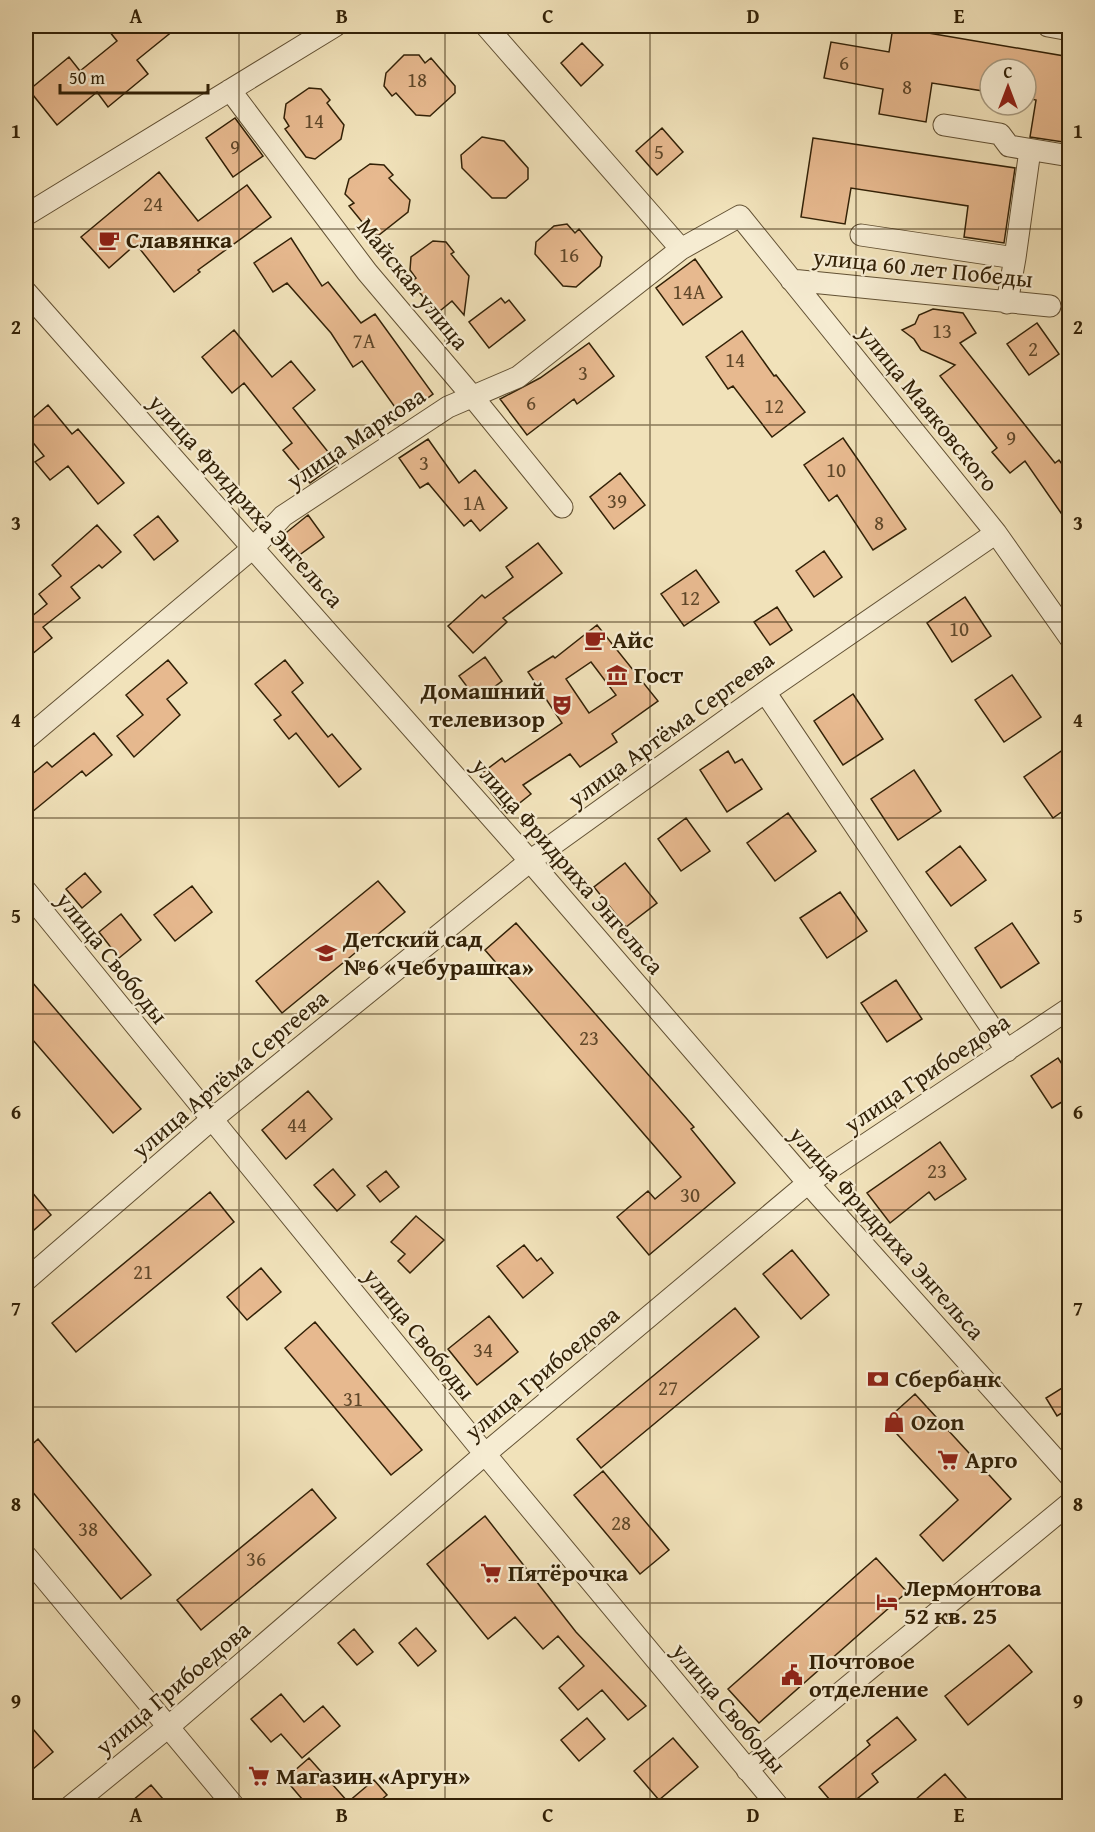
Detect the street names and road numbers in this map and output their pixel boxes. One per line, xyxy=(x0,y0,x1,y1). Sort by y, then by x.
street label: Майская улица xyxy=(349,210,478,358)
street label: улица 60 лет Победы xyxy=(810,238,1035,296)
street label: улица Маяковского xyxy=(849,316,1007,499)
street label: улица Маркова xyxy=(278,378,433,498)
street label: улица Фридриха Энгельса xyxy=(140,385,353,616)
street label: улица Артёма Сергеева xyxy=(560,641,782,816)
street label: улица Фридриха Энгельса xyxy=(463,749,673,982)
street label: улица Свободы xyxy=(47,883,177,1032)
street label: улица Артёма Сергеева xyxy=(123,980,336,1167)
street label: улица Грибоедова xyxy=(836,1004,1017,1142)
street label: улица Фридриха Энгельса xyxy=(781,1117,994,1348)
street label: улица Свободы xyxy=(354,1259,484,1408)
street label: улица Грибоедова xyxy=(456,1297,627,1449)
street label: улица Грибоедова xyxy=(87,1612,258,1764)
street label: улица Свободы xyxy=(663,1634,795,1781)

